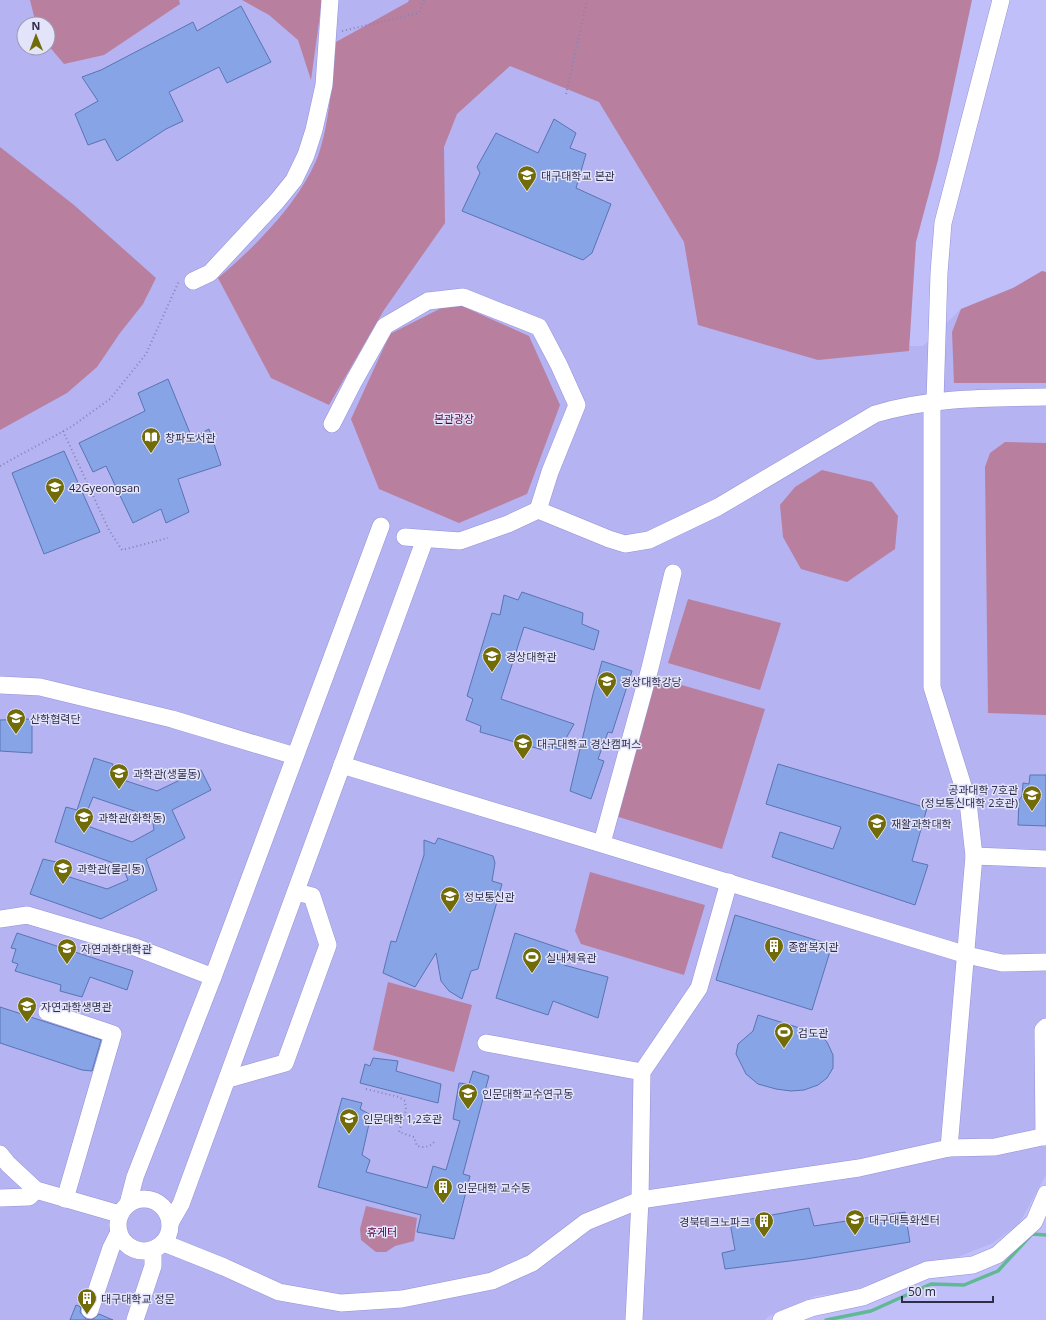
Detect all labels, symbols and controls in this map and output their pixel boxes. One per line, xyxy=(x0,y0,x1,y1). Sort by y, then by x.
north arrow xyxy=(16,16,56,56)
text: N xyxy=(31,18,40,33)
school or university icon: 대구대학교 본관 xyxy=(516,164,538,192)
place label: 대구대학교 본관 xyxy=(541,168,615,183)
park label: 본관광장 xyxy=(434,411,474,426)
library icon: 창파도서관 xyxy=(140,426,162,454)
place label: 창파도서관 xyxy=(165,430,216,445)
school or university icon: 42Gyeongsan xyxy=(44,476,66,504)
place label: 42Gyeongsan xyxy=(69,480,140,495)
school or university icon: 경상대학관 xyxy=(481,645,503,673)
place label: 경상대학관 xyxy=(506,649,557,664)
school or university icon: 경상대학강당 xyxy=(596,670,618,698)
place label: 경상대학강당 xyxy=(621,674,682,689)
school or university icon: 산학협력단 xyxy=(5,707,27,735)
place label: 산학협력단 xyxy=(30,711,81,726)
school or university icon: 대구대학교 경산캠퍼스 xyxy=(512,732,534,760)
place label: 대구대학교 경산캠퍼스 xyxy=(537,736,641,751)
school or university icon: 과학관(생물동) xyxy=(108,762,130,790)
place label: 과학관(생물동) xyxy=(133,766,200,781)
place label: 공과대학 7호관 (정보통신대학 2호관) xyxy=(921,782,1018,810)
school or university icon: 공과대학 7호관 (정보통신대학 2호관) xyxy=(1021,784,1043,812)
school or university icon: 과학관(화학동) xyxy=(73,806,95,834)
place label: 과학관(화학동) xyxy=(98,810,165,825)
school or university icon: 재활과학대학 xyxy=(866,812,888,840)
place label: 재활과학대학 xyxy=(891,816,952,831)
school or university icon: 과학관(물리동) xyxy=(52,857,74,885)
place label: 과학관(물리동) xyxy=(77,861,144,876)
school or university icon: 정보통신관 xyxy=(439,885,461,913)
place label: 정보통신관 xyxy=(464,889,515,904)
building icon: 종합복지관 xyxy=(763,935,785,963)
school or university icon: 자연과학대학관 xyxy=(56,937,78,965)
place label: 종합복지관 xyxy=(788,939,839,954)
place label: 자연과학대학관 xyxy=(81,941,152,956)
sports icon: 실내체육관 xyxy=(521,946,543,974)
place label: 실내체육관 xyxy=(546,950,597,965)
school or university icon: 자연과학생명관 xyxy=(16,995,38,1023)
place label: 자연과학생명관 xyxy=(41,999,112,1014)
sports icon: 검도관 xyxy=(773,1021,795,1049)
place label: 검도관 xyxy=(798,1025,828,1040)
school or university icon: 인문대학교수연구동 xyxy=(457,1082,479,1110)
place label: 인문대학교수연구동 xyxy=(482,1086,573,1101)
school or university icon: 인문대학 1,2호관 xyxy=(338,1107,360,1135)
place label: 인문대학 1,2호관 xyxy=(363,1111,442,1126)
building icon: 인문대학 교수동 xyxy=(432,1176,454,1204)
place label: 인문대학 교수동 xyxy=(457,1180,531,1195)
school or university icon: 대구대특화센터 xyxy=(844,1208,866,1236)
building icon: 경북테크노파크 xyxy=(753,1210,775,1238)
place label: 대구대특화센터 xyxy=(869,1212,940,1227)
place label: 경북테크노파크 xyxy=(679,1214,750,1229)
park label: 휴게터 xyxy=(367,1224,397,1239)
scale bar xyxy=(902,1278,993,1304)
text: 50 m xyxy=(908,1283,936,1300)
building icon: 대구대학교 정문 xyxy=(76,1287,98,1315)
place label: 대구대학교 정문 xyxy=(101,1291,175,1306)

